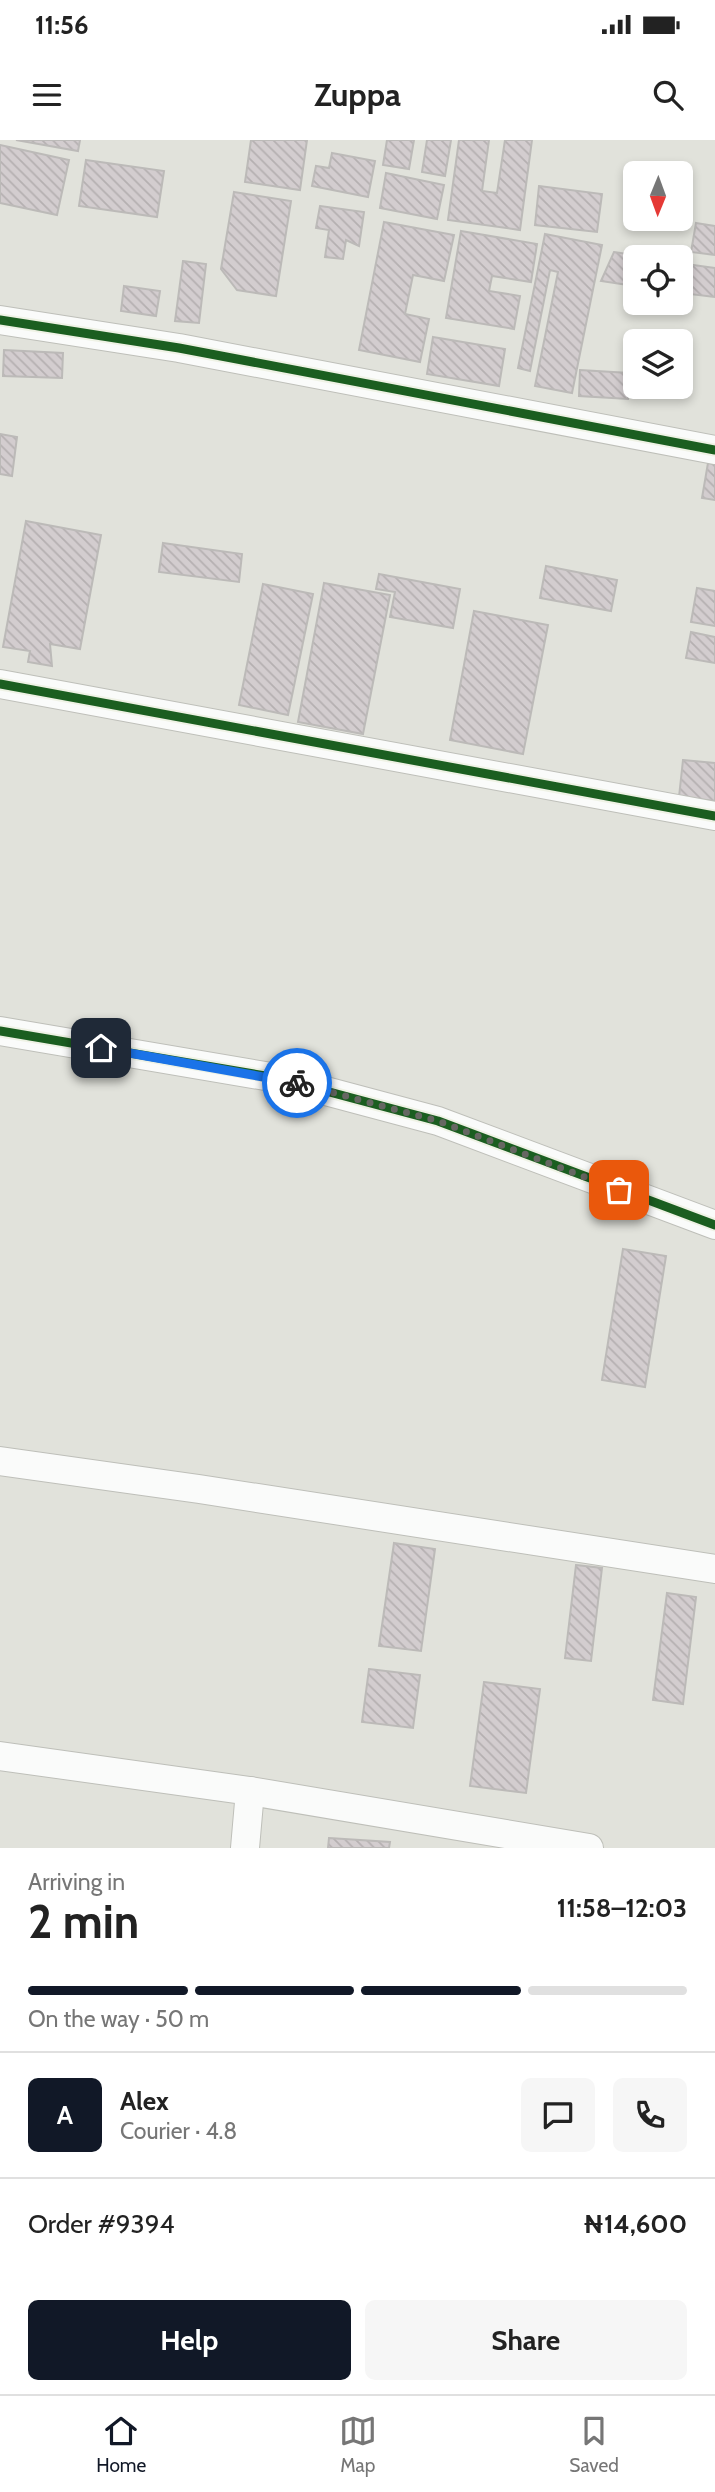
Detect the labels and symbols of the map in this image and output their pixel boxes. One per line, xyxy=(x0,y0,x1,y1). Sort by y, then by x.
north arrow xyxy=(623,161,693,231)
pin xyxy=(71,1018,131,1078)
courier xyxy=(262,1048,332,1118)
pin xyxy=(589,1160,649,1220)

